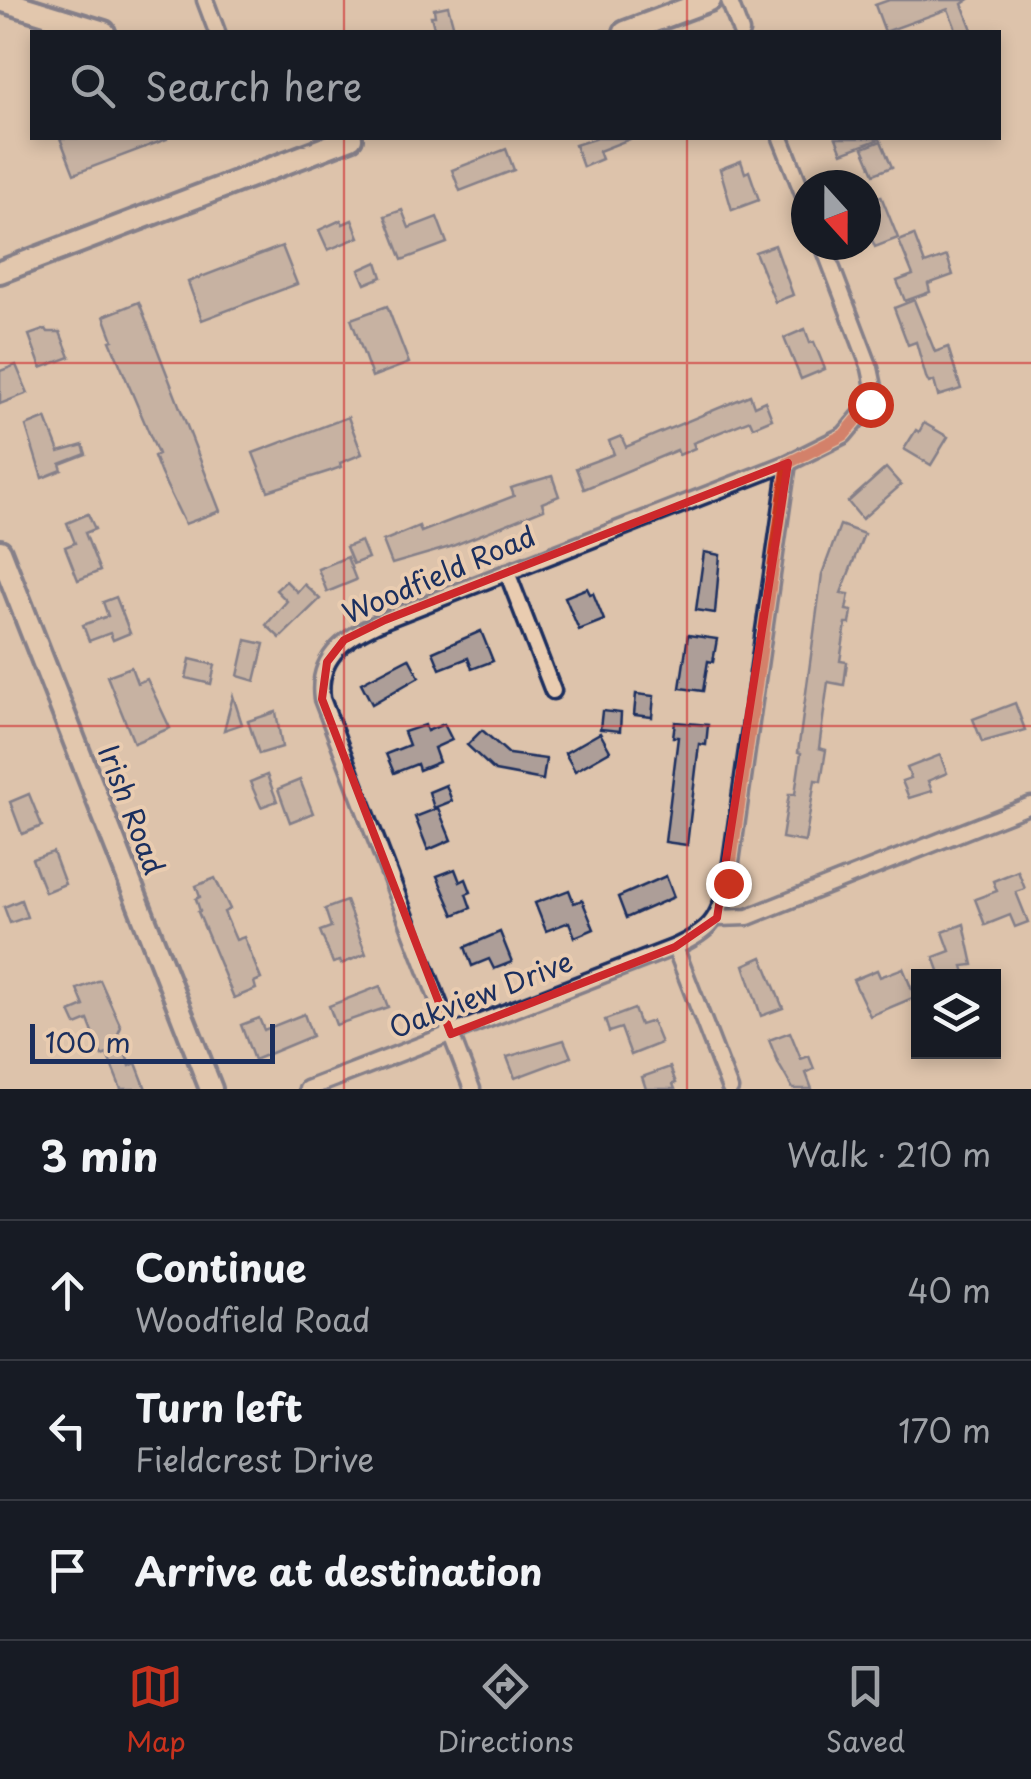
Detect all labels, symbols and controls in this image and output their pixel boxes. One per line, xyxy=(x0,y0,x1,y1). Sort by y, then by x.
search box xyxy=(30,30,1001,140)
text: Search here xyxy=(145,57,362,114)
icon: search xyxy=(65,58,120,113)
north arrow xyxy=(791,170,881,260)
route start xyxy=(848,382,894,428)
street label: Woodfield Road xyxy=(335,514,542,634)
street label: Irish Road xyxy=(88,738,177,881)
route end xyxy=(706,861,752,907)
street label: Oakview Drive xyxy=(382,939,578,1048)
map controls xyxy=(911,969,1001,1059)
button: layers xyxy=(911,969,1001,1059)
scale bar xyxy=(30,1019,275,1064)
text: 100 m xyxy=(45,1020,131,1063)
text: 3 min xyxy=(40,1123,158,1186)
text: Walk · 210 m xyxy=(787,1130,991,1178)
text: Continue xyxy=(135,1238,306,1295)
icon: ahead xyxy=(40,1263,95,1318)
text: 40 m xyxy=(907,1266,991,1314)
text: Woodfield Road xyxy=(135,1295,371,1343)
text: Turn left xyxy=(135,1378,303,1435)
icon: left xyxy=(40,1403,95,1458)
text: 170 m xyxy=(898,1406,991,1454)
text: Fieldcrest Drive xyxy=(135,1435,374,1483)
text: Arrive at destination xyxy=(135,1542,543,1599)
icon: arrive xyxy=(40,1543,95,1598)
tab: Map xyxy=(126,1659,186,1762)
tab: Directions xyxy=(438,1659,574,1762)
tab: Saved xyxy=(826,1659,905,1762)

